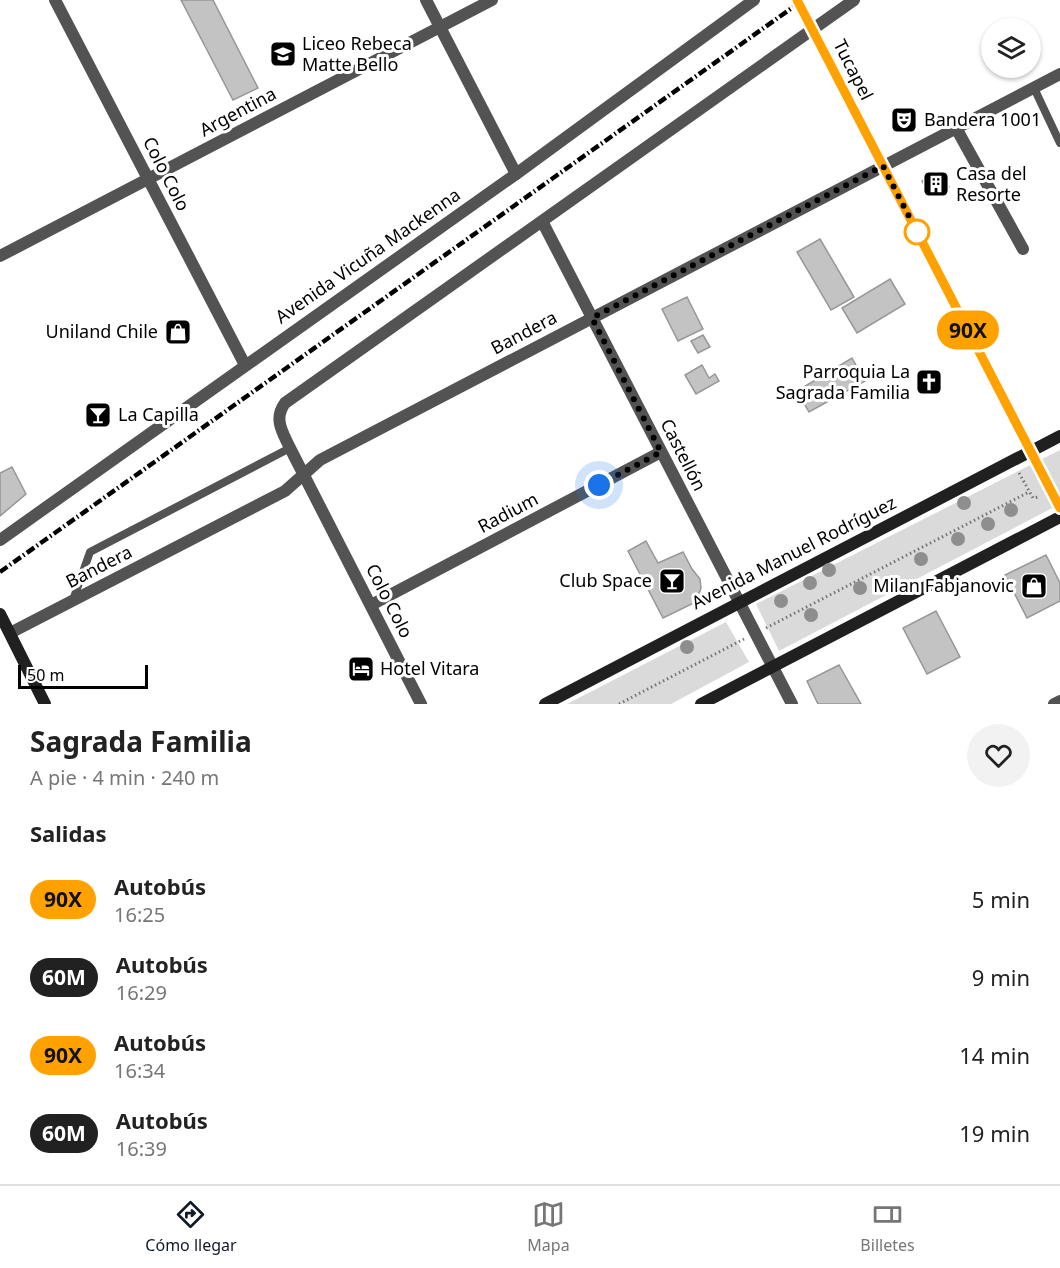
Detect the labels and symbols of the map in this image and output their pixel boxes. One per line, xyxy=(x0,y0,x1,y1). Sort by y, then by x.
place label: Liceo Rebeca Matte Bello xyxy=(302,31,412,76)
street label: Tucapel xyxy=(828,35,879,104)
school or university icon: Liceo Rebeca Matte Bello xyxy=(268,39,298,69)
street label: Argentina xyxy=(195,81,280,141)
theatre icon: Bandera 1001 xyxy=(889,105,919,135)
place label: Bandera 1001 xyxy=(924,107,1041,131)
street label: Colo Colo xyxy=(138,132,196,215)
place label: Casa del Resorte xyxy=(956,161,1027,206)
building icon: Casa del Resorte xyxy=(921,169,951,199)
street label: Avenida Vicuña Mackenna xyxy=(270,182,465,328)
unlabelled marker xyxy=(904,219,930,245)
street label: Bandera xyxy=(486,305,561,359)
line badge: 90X xyxy=(934,310,1002,350)
shop icon: Uniland Chile xyxy=(163,317,193,347)
place label: Uniland Chile xyxy=(46,319,158,343)
place label: Parroquia La Sagrada Familia xyxy=(776,359,910,404)
church icon: Parroquia La Sagrada Familia xyxy=(914,367,944,397)
bar icon: La Capilla xyxy=(83,400,113,430)
place label: La Capilla xyxy=(118,402,199,426)
street label: Castellón xyxy=(655,414,712,495)
your location xyxy=(584,470,614,500)
street label: Radium xyxy=(473,486,542,538)
street label: Avenida Manuel Rodríguez xyxy=(687,490,900,614)
street label: Bandera xyxy=(61,539,136,593)
street label: Colo Colo xyxy=(361,559,419,642)
bar icon: Club Space xyxy=(657,566,687,596)
place label: Club Space xyxy=(559,568,652,592)
shop icon: Milan Fabjanovic xyxy=(1019,571,1049,601)
place label: Milan Fabjanovic xyxy=(873,573,1014,597)
hotel icon: Hotel Vitara xyxy=(346,654,376,684)
place label: Hotel Vitara xyxy=(380,656,479,680)
scale bar xyxy=(18,662,148,690)

